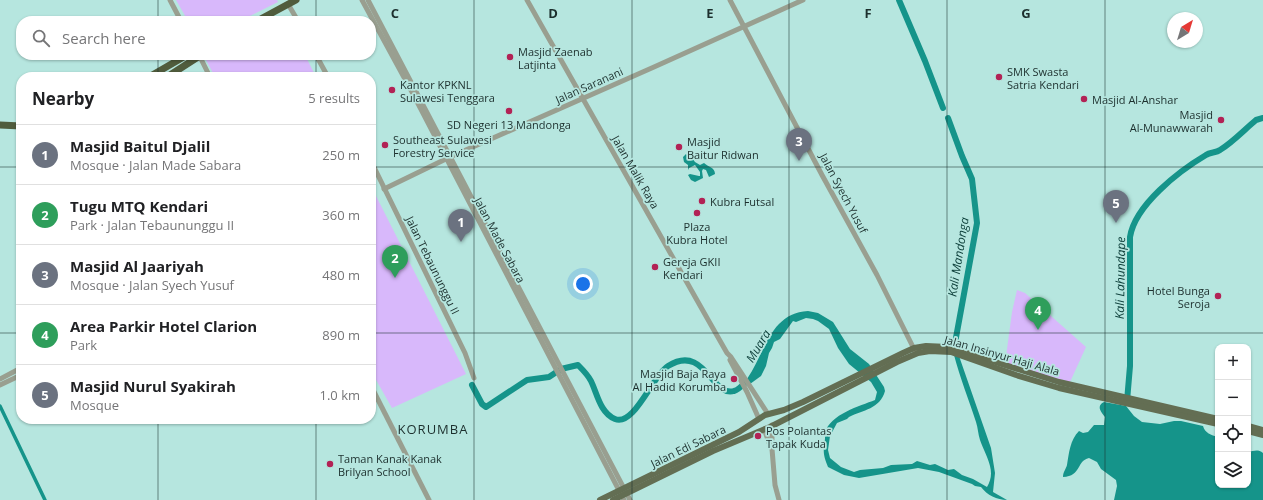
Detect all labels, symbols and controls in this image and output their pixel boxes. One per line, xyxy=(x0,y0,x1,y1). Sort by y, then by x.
text: C xyxy=(391,4,399,22)
text: D xyxy=(548,4,558,22)
text: E xyxy=(706,4,714,22)
text: F xyxy=(864,4,872,22)
text: G xyxy=(1021,4,1031,22)
north arrow xyxy=(1167,12,1203,48)
search box xyxy=(16,16,376,60)
icon: search xyxy=(30,27,52,49)
text: Search here xyxy=(62,28,146,48)
place label: Masjid Zaenab Latjinta xyxy=(518,44,593,72)
marker: Masjid Zaenab Latjinta xyxy=(505,52,515,62)
street label: Jalan Saranani xyxy=(552,63,625,107)
place label: SMK Swasta Satria Kendari xyxy=(1007,64,1079,92)
marker: SMK Swasta Satria Kendari xyxy=(994,72,1004,82)
place label: Kantor KPKNL Sulawesi Tenggara xyxy=(400,77,495,105)
marker: Kantor KPKNL Sulawesi Tenggara xyxy=(387,85,397,95)
text: Nearby xyxy=(32,87,94,110)
text: 5 results xyxy=(308,89,360,107)
place label: Masjid Al-Anshar xyxy=(1092,92,1178,107)
marker: Masjid Al-Anshar xyxy=(1079,94,1089,104)
marker: SD Negeri 13 Mandonga xyxy=(504,106,514,116)
place label: Masjid Al-Munawwarah xyxy=(1130,107,1213,135)
marker: Masjid Al-Munawwarah xyxy=(1216,115,1226,125)
place label: SD Negeri 13 Mandonga xyxy=(447,117,571,132)
pin: 3 xyxy=(786,128,812,161)
place label: Southeast Sulawesi Forestry Service xyxy=(393,132,492,160)
street label: Jalan Malik Raya xyxy=(608,132,663,211)
place label: Masjid Baitur Ridwan xyxy=(687,134,759,162)
text: Masjid Baitul Djalil xyxy=(70,136,210,156)
marker: Southeast Sulawesi Forestry Service xyxy=(380,140,390,150)
marker: Masjid Baitur Ridwan xyxy=(674,142,684,152)
text: 1 xyxy=(41,146,49,164)
text: 250 m xyxy=(322,146,360,164)
street label: Jalan Syech Yusuf xyxy=(816,149,872,237)
text: Mosque · Jalan Made Sabara xyxy=(70,156,241,174)
pin: 5 xyxy=(1103,190,1129,223)
street label: Jalan Made Sabara xyxy=(471,194,529,285)
place label: Kubra Futsal xyxy=(710,194,774,209)
text: Tugu MTQ Kendari xyxy=(70,196,208,216)
marker: Kubra Futsal xyxy=(697,196,707,206)
text: 2 xyxy=(41,206,49,224)
text: 360 m xyxy=(322,206,360,224)
marker: Plaza Kubra Hotel xyxy=(692,208,702,218)
pin: 1 xyxy=(448,209,474,242)
street label: Jalan Tebaununggu II xyxy=(402,213,463,317)
text: Park · Jalan Tebaununggu II xyxy=(70,216,234,234)
water label: Kali Mandonga xyxy=(943,216,973,298)
place label: Plaza Kubra Hotel xyxy=(666,219,728,247)
water label: Kali Lahundape xyxy=(1111,237,1129,319)
pin: 2 xyxy=(382,245,408,278)
place label: Gereja GKII Kendari xyxy=(663,254,720,282)
text: Masjid Al Jaariyah xyxy=(70,256,204,276)
marker: Gereja GKII Kendari xyxy=(650,262,660,272)
text: 3 xyxy=(41,266,49,284)
text: 480 m xyxy=(322,266,360,284)
your location xyxy=(573,274,593,294)
text: Mosque · Jalan Syech Yusuf xyxy=(70,276,234,294)
place label: Hotel Bunga Seroja xyxy=(1147,283,1210,311)
marker: Hotel Bunga Seroja xyxy=(1213,291,1223,301)
pin: 4 xyxy=(1025,297,1051,330)
text: Area Parkir Hotel Clarion xyxy=(70,316,257,336)
text: 4 xyxy=(41,326,49,344)
text: 890 m xyxy=(322,326,360,344)
water label: Muara xyxy=(742,326,774,365)
street label: Jalan Insinyur Haji Alala xyxy=(942,331,1061,379)
text: Park xyxy=(70,336,97,354)
map controls xyxy=(1215,344,1251,488)
button: + xyxy=(1215,344,1251,380)
place label: Masjid Baja Raya Al Hadid Korumba xyxy=(632,366,726,394)
marker: Masjid Baja Raya Al Hadid Korumba xyxy=(729,374,739,384)
text: Masjid Nurul Syakirah xyxy=(70,376,236,396)
button: − xyxy=(1215,380,1251,416)
text: 5 xyxy=(41,386,49,404)
text: 1.0 km xyxy=(319,386,360,404)
text: Mosque xyxy=(70,396,119,414)
button: locate xyxy=(1215,416,1251,452)
district label: KORUMBA xyxy=(398,420,468,438)
street label: Jalan Edi Sabara xyxy=(647,421,728,471)
place label: Pos Polantas Tapak Kuda xyxy=(766,423,831,451)
marker: Pos Polantas Tapak Kuda xyxy=(753,431,763,441)
place label: Taman Kanak Kanak Brilyan School xyxy=(338,451,442,479)
button: layers xyxy=(1215,452,1251,488)
marker: Taman Kanak Kanak Brilyan School xyxy=(325,459,335,469)

